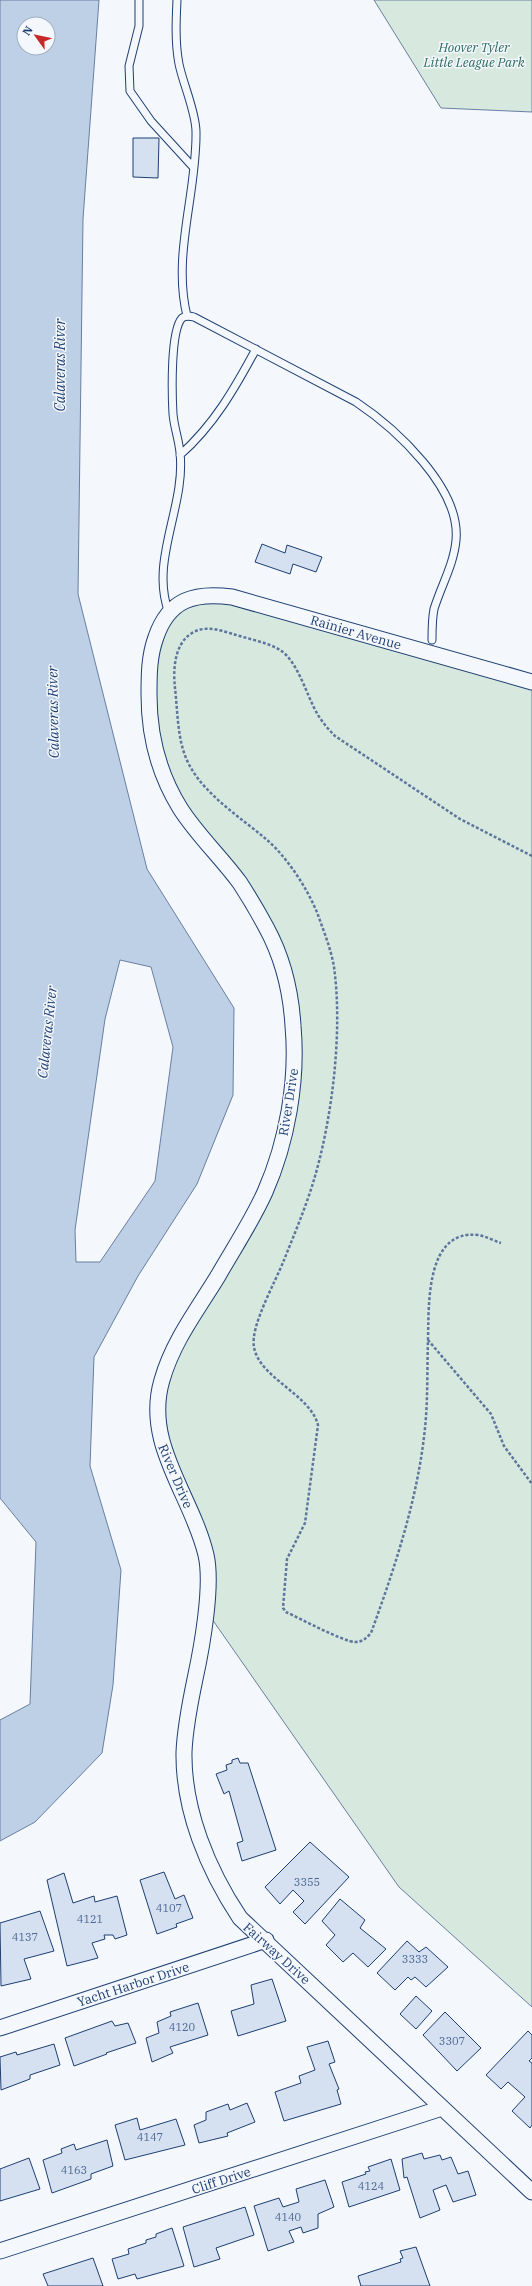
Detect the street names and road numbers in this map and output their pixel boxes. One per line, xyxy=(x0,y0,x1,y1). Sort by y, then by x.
street label: Rainier Avenue xyxy=(308,611,403,654)
street label: River Drive xyxy=(275,1067,302,1137)
street label: River Drive xyxy=(154,1441,197,1511)
street label: Fairway Drive xyxy=(240,1919,314,1988)
street label: Yacht Harbor Drive xyxy=(75,1958,191,2011)
street label: Cliff Drive xyxy=(189,2163,253,2198)

